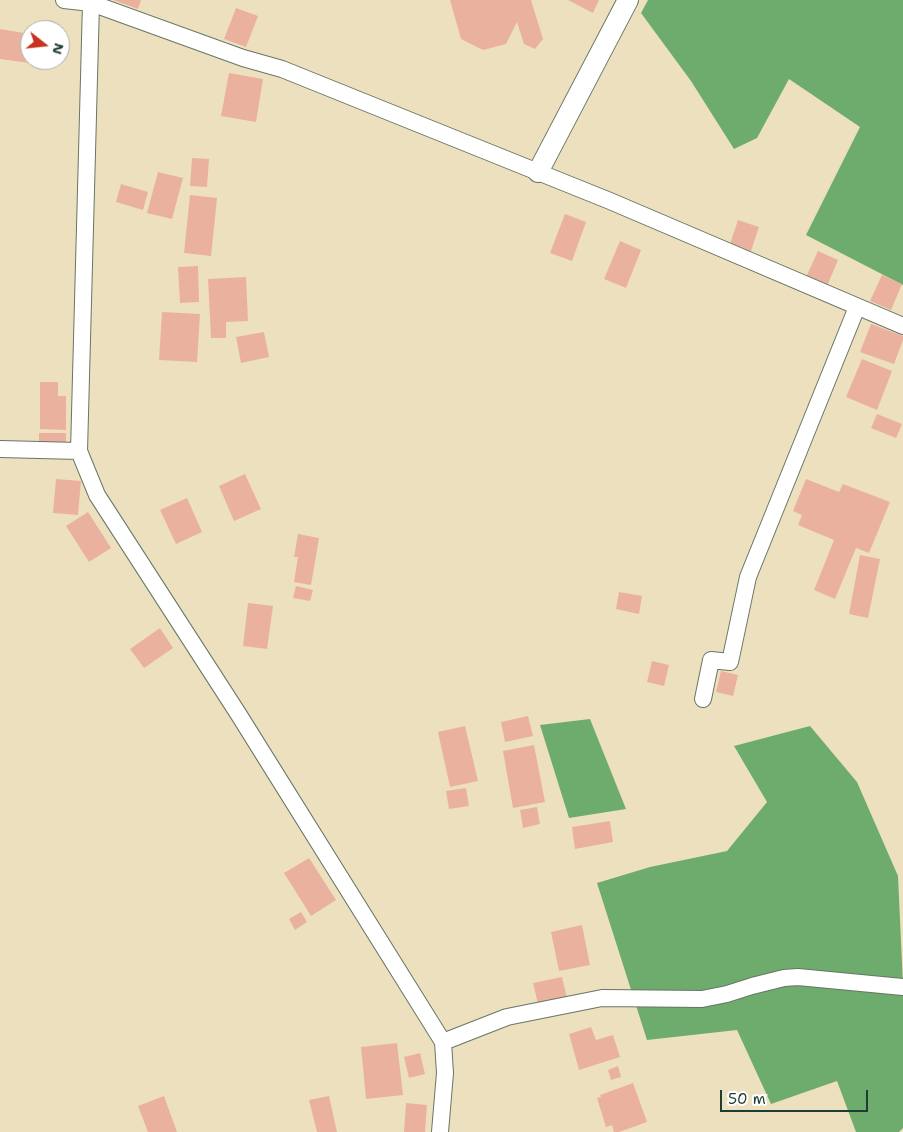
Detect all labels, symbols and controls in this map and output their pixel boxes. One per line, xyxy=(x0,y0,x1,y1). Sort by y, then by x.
north arrow xyxy=(20,20,70,70)
text: N xyxy=(48,41,69,57)
scale bar xyxy=(723,1080,870,1112)
text: 50 m xyxy=(728,1089,766,1109)

